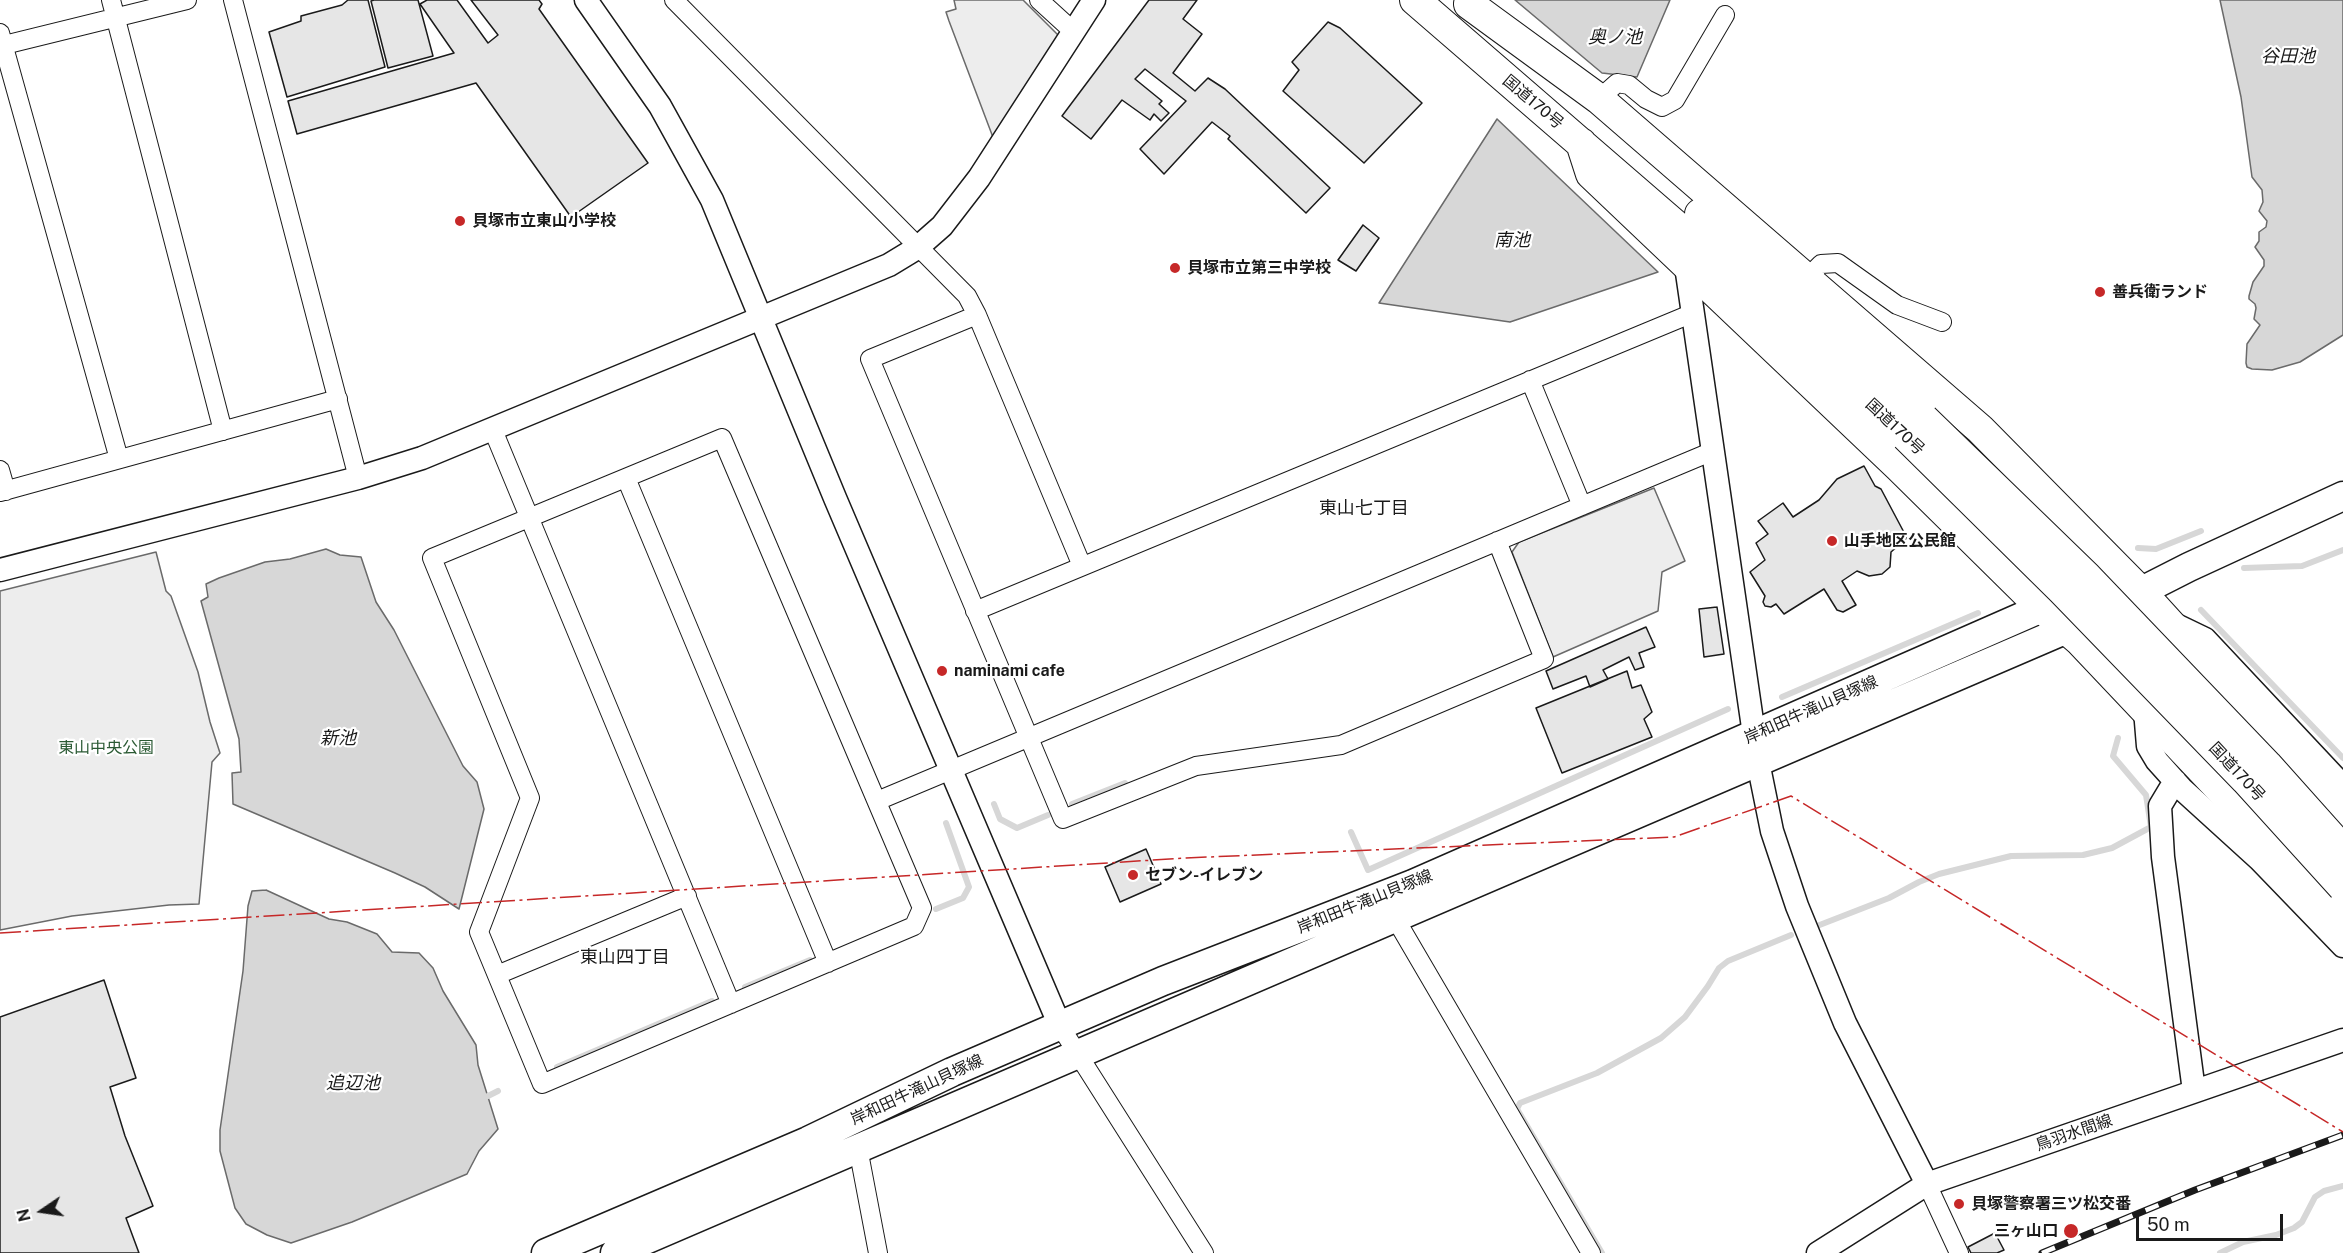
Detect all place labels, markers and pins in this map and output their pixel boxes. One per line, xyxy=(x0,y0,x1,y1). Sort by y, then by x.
place label: 貝塚市立東山小学校 xyxy=(472,211,616,231)
marker: 貝塚市立東山小学校 xyxy=(453,214,467,228)
place label: 貝塚市立第三中学校 xyxy=(1187,258,1331,278)
marker: 貝塚市立第三中学校 xyxy=(1168,261,1182,275)
place label: 善兵衛ランド xyxy=(2112,282,2208,302)
marker: 善兵衛ランド xyxy=(2093,285,2107,299)
place label: 山手地区公民館 xyxy=(1844,531,1956,551)
marker: 山手地区公民館 xyxy=(1825,534,1839,548)
place label: naminami cafe xyxy=(954,661,1065,681)
marker: naminami cafe xyxy=(935,664,949,678)
place label: セブン-イレブン xyxy=(1145,865,1263,885)
marker: セブン-イレブン xyxy=(1126,868,1140,882)
place label: 貝塚警察署三ツ松交番 xyxy=(1971,1194,2131,1214)
marker: 貝塚警察署三ツ松交番 xyxy=(1952,1197,1966,1211)
place label: 三ヶ山口 xyxy=(1994,1221,2058,1241)
marker: 三ヶ山口 xyxy=(2062,1222,2080,1240)

